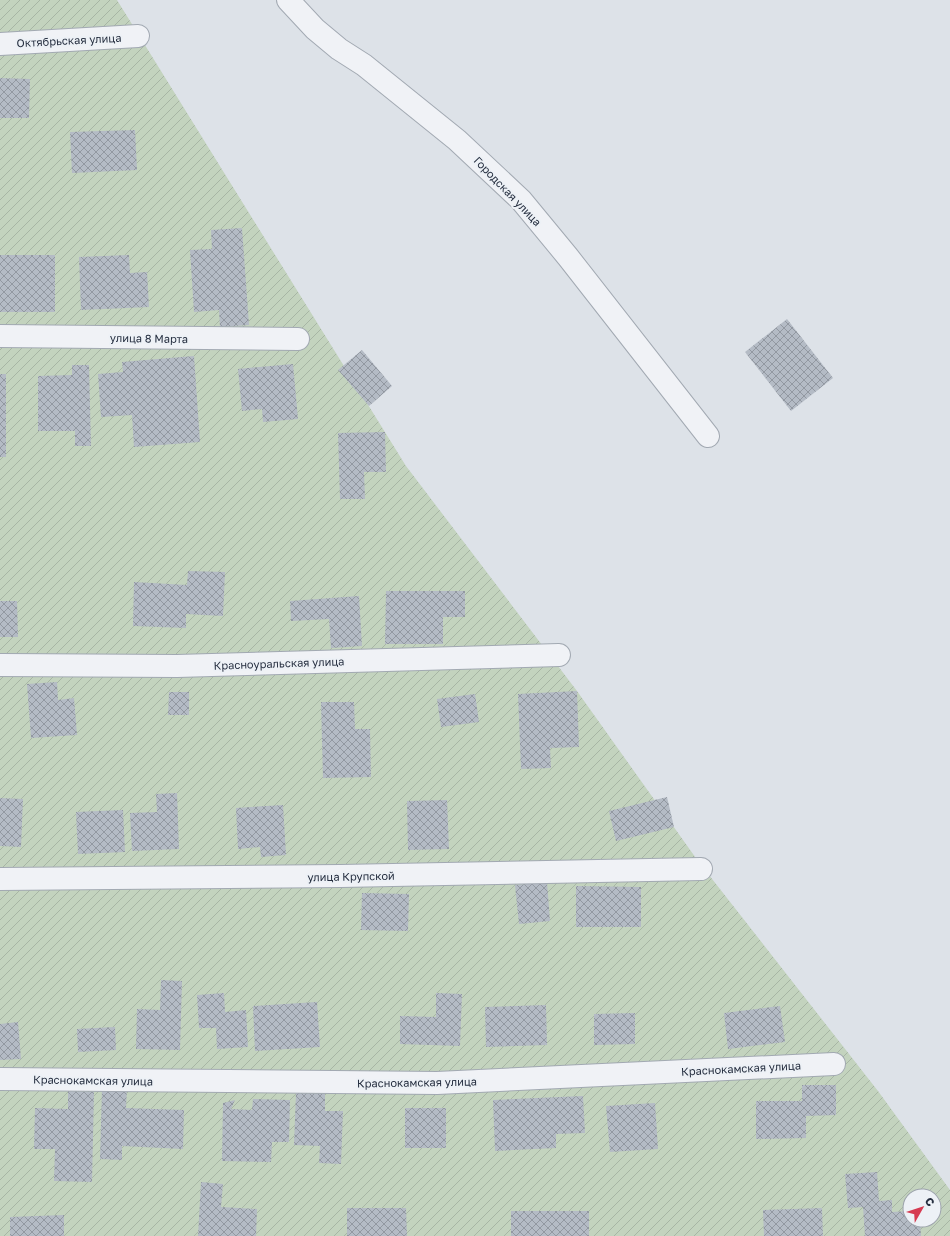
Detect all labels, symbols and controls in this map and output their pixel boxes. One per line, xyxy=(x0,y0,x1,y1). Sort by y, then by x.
street label: Октябрьская улица xyxy=(16,31,122,49)
street label: Городская улица xyxy=(472,154,544,228)
street label: улица 8 Марта xyxy=(110,331,188,345)
street label: Красноуральская улица xyxy=(213,654,345,672)
street label: улица Крупской xyxy=(307,869,395,883)
street label: Краснокамская улица xyxy=(681,1058,801,1078)
street label: Краснокамская улица xyxy=(33,1072,153,1088)
street label: Краснокамская улица xyxy=(357,1074,477,1090)
north arrow xyxy=(902,1188,942,1228)
text: С xyxy=(923,1194,938,1209)

